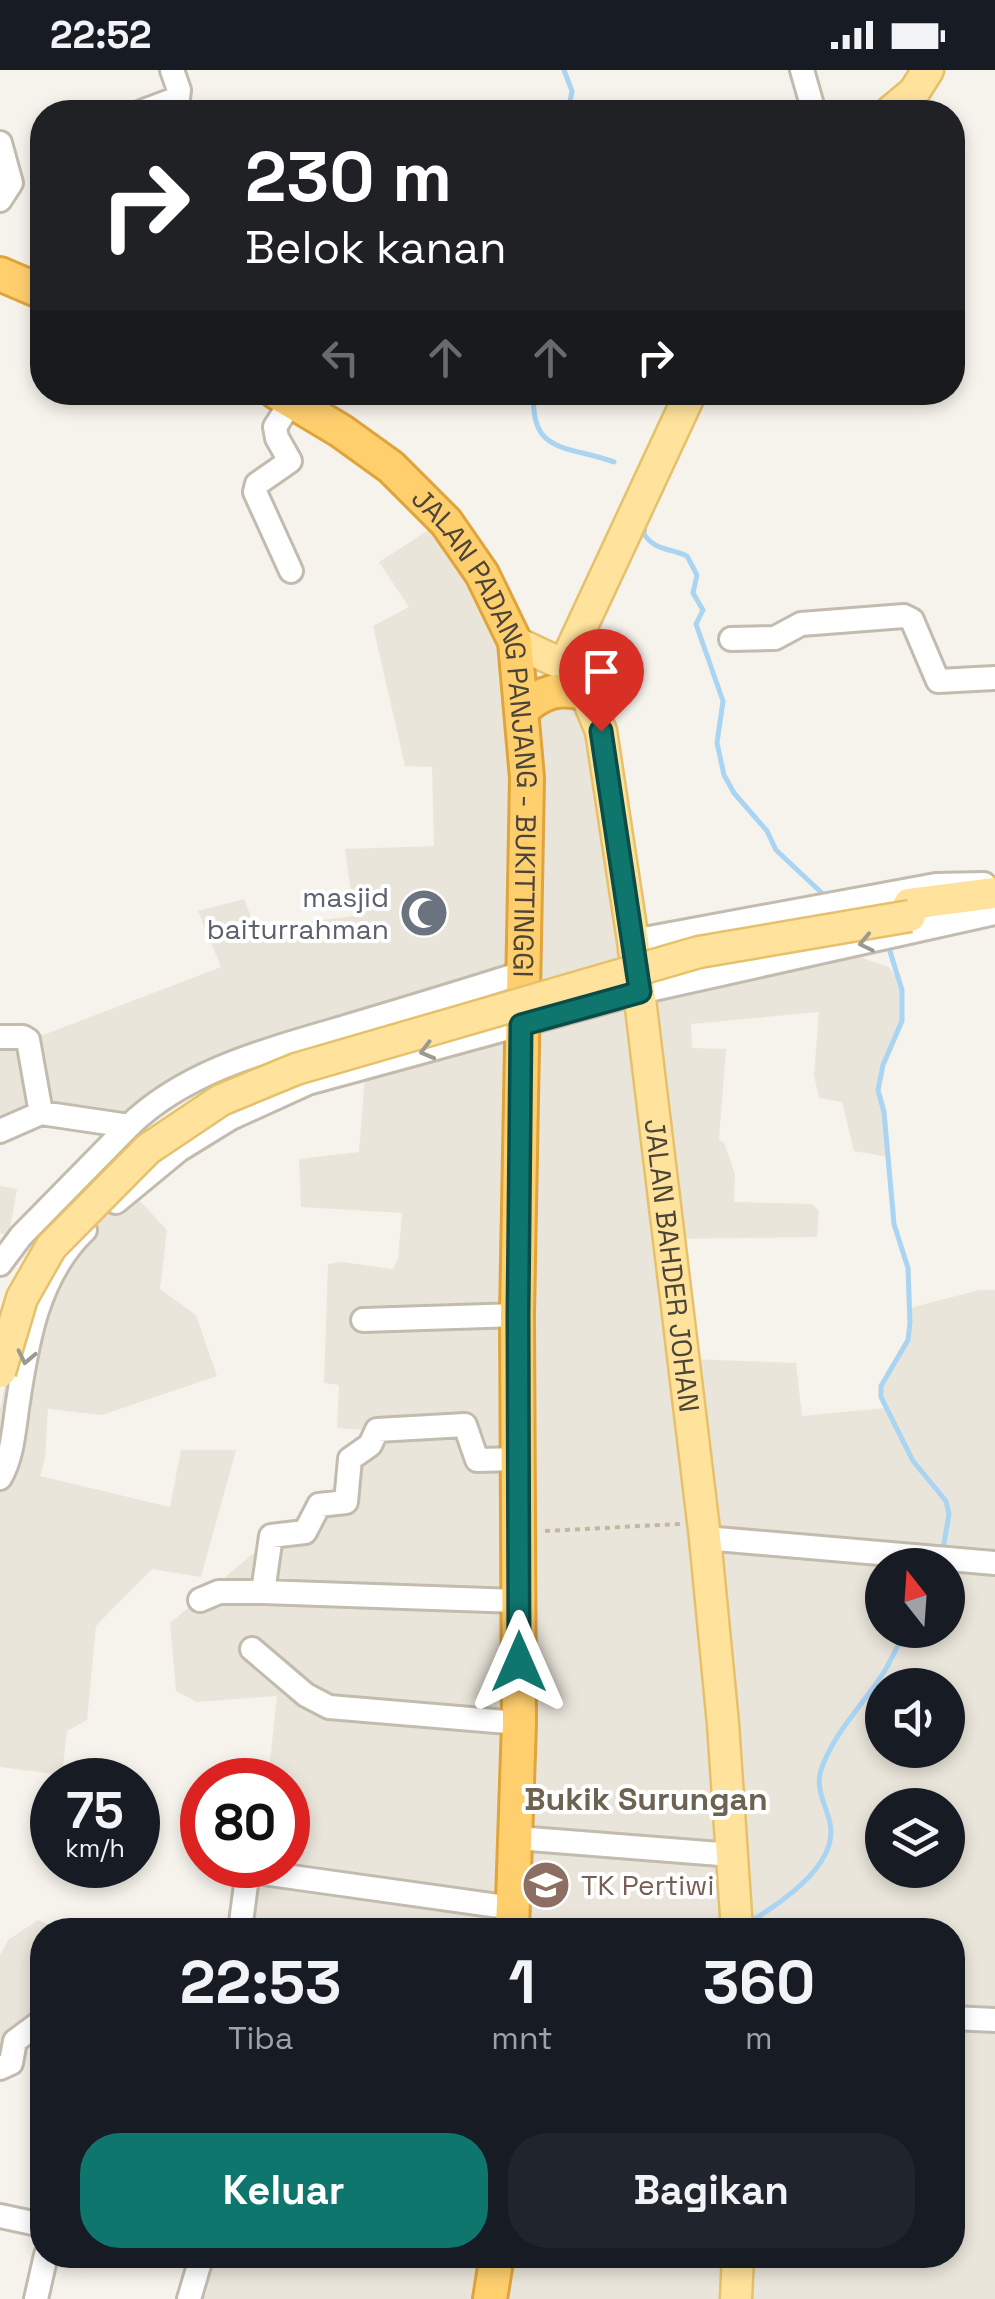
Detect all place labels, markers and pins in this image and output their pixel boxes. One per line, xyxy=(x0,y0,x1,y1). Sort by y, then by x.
pin xyxy=(559,629,644,732)
place label: masjid baiturrahman xyxy=(207,879,389,947)
mosque icon: masjid baiturrahman xyxy=(398,887,450,939)
school or university icon: TK Pertiwi xyxy=(520,1859,572,1911)
place label: TK Pertiwi xyxy=(581,1867,714,1903)

